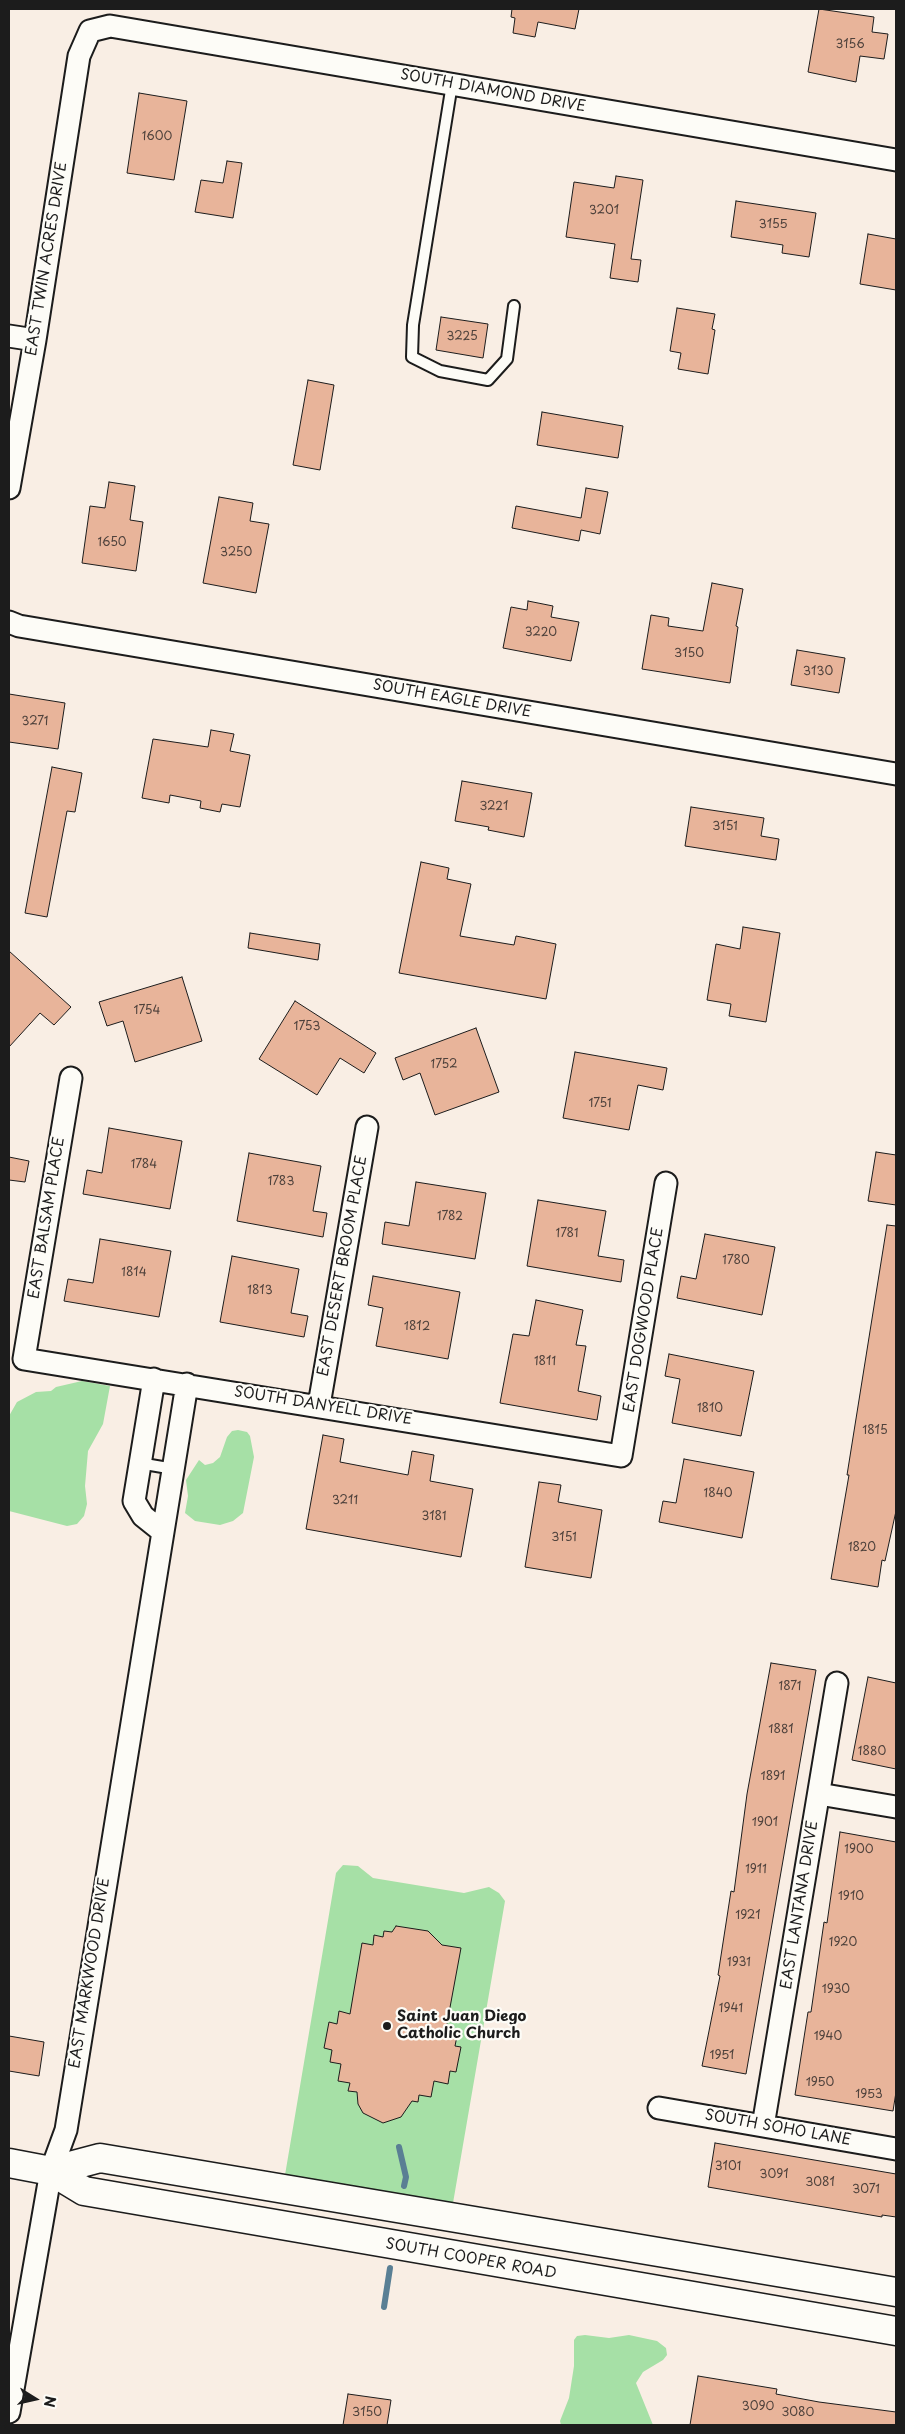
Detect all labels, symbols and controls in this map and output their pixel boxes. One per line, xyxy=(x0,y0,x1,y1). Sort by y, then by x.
house number: 3156 xyxy=(835,38,865,52)
street label: SOUTH DIAMOND DRIVE xyxy=(399,66,587,116)
house number: 1600 xyxy=(142,130,172,144)
street label: EAST TWIN ACRES DRIVE xyxy=(23,161,71,357)
house number: 3201 xyxy=(589,204,619,218)
house number: 3155 xyxy=(758,218,788,232)
house number: 3225 xyxy=(446,330,478,344)
house number: 1650 xyxy=(97,536,127,550)
house number: 3250 xyxy=(220,546,252,560)
house number: 3220 xyxy=(525,626,557,640)
house number: 3150 xyxy=(674,647,704,661)
house number: 3130 xyxy=(803,665,833,679)
street label: SOUTH EAGLE DRIVE xyxy=(371,676,533,722)
house number: 3271 xyxy=(21,715,49,729)
house number: 3221 xyxy=(479,800,509,814)
house number: 3151 xyxy=(712,820,738,834)
house number: 1754 xyxy=(134,1004,160,1018)
house number: 1753 xyxy=(294,1020,320,1034)
house number: 1752 xyxy=(431,1058,457,1072)
house number: 1751 xyxy=(588,1097,612,1111)
street label: EAST BALSAM PLACE xyxy=(25,1136,69,1300)
street label: EAST DESERT BROOM PLACE xyxy=(315,1154,371,1378)
house number: 1784 xyxy=(131,1158,157,1172)
house number: 1783 xyxy=(268,1175,294,1189)
house number: 1782 xyxy=(437,1210,463,1224)
street label: EAST DOGWOOD PLACE xyxy=(620,1226,668,1414)
house number: 1781 xyxy=(555,1227,579,1241)
house number: 1780 xyxy=(722,1254,750,1268)
house number: 1814 xyxy=(121,1266,147,1280)
house number: 1813 xyxy=(247,1284,273,1298)
house number: 1812 xyxy=(404,1320,430,1334)
house number: 1811 xyxy=(534,1355,556,1369)
street label: SOUTH DANYELL DRIVE xyxy=(233,1383,413,1429)
house number: 1810 xyxy=(697,1402,723,1416)
house number: 1815 xyxy=(862,1424,888,1438)
house number: 1840 xyxy=(704,1487,732,1501)
house number: 3211 xyxy=(332,1494,358,1508)
house number: 3181 xyxy=(421,1510,447,1524)
house number: 3151 xyxy=(551,1531,577,1545)
house number: 1820 xyxy=(848,1541,876,1555)
house number: 1871 xyxy=(779,1680,801,1694)
house number: 1881 xyxy=(768,1723,794,1737)
house number: 1880 xyxy=(858,1745,886,1759)
house number: 1891 xyxy=(761,1770,785,1784)
house number: 1901 xyxy=(752,1816,778,1830)
street label: EAST LANTANA DRIVE xyxy=(778,1819,822,1991)
house number: 1900 xyxy=(844,1843,874,1857)
house number: 1911 xyxy=(745,1863,767,1877)
street label: EAST MARKWOOD DRIVE xyxy=(66,1876,114,2070)
house number: 1910 xyxy=(838,1890,864,1904)
house number: 1921 xyxy=(735,1909,761,1923)
house number: 1920 xyxy=(829,1936,857,1950)
house number: 1931 xyxy=(727,1956,751,1970)
house number: 1930 xyxy=(822,1983,850,1997)
house number: 1941 xyxy=(719,2002,743,2016)
place label: Saint Juan Diego Catholic Church xyxy=(397,2008,526,2043)
marker: Saint Juan Diego Catholic Church xyxy=(381,2020,393,2032)
house number: 1940 xyxy=(814,2030,842,2044)
house number: 1951 xyxy=(710,2049,734,2063)
house number: 1950 xyxy=(806,2076,834,2090)
house number: 1953 xyxy=(855,2088,883,2102)
street label: SOUTH SOHO LANE xyxy=(703,2106,853,2150)
house number: 3101 xyxy=(715,2160,741,2174)
house number: 3091 xyxy=(759,2168,789,2182)
house number: 3081 xyxy=(805,2176,835,2190)
house number: 3071 xyxy=(852,2183,880,2197)
street label: SOUTH COOPER ROAD xyxy=(384,2235,558,2283)
north arrow xyxy=(10,2374,60,2424)
text: N xyxy=(39,2394,62,2409)
house number: 3090 xyxy=(742,2400,774,2414)
house number: 3150 xyxy=(352,2406,382,2420)
house number: 3080 xyxy=(782,2406,814,2420)

